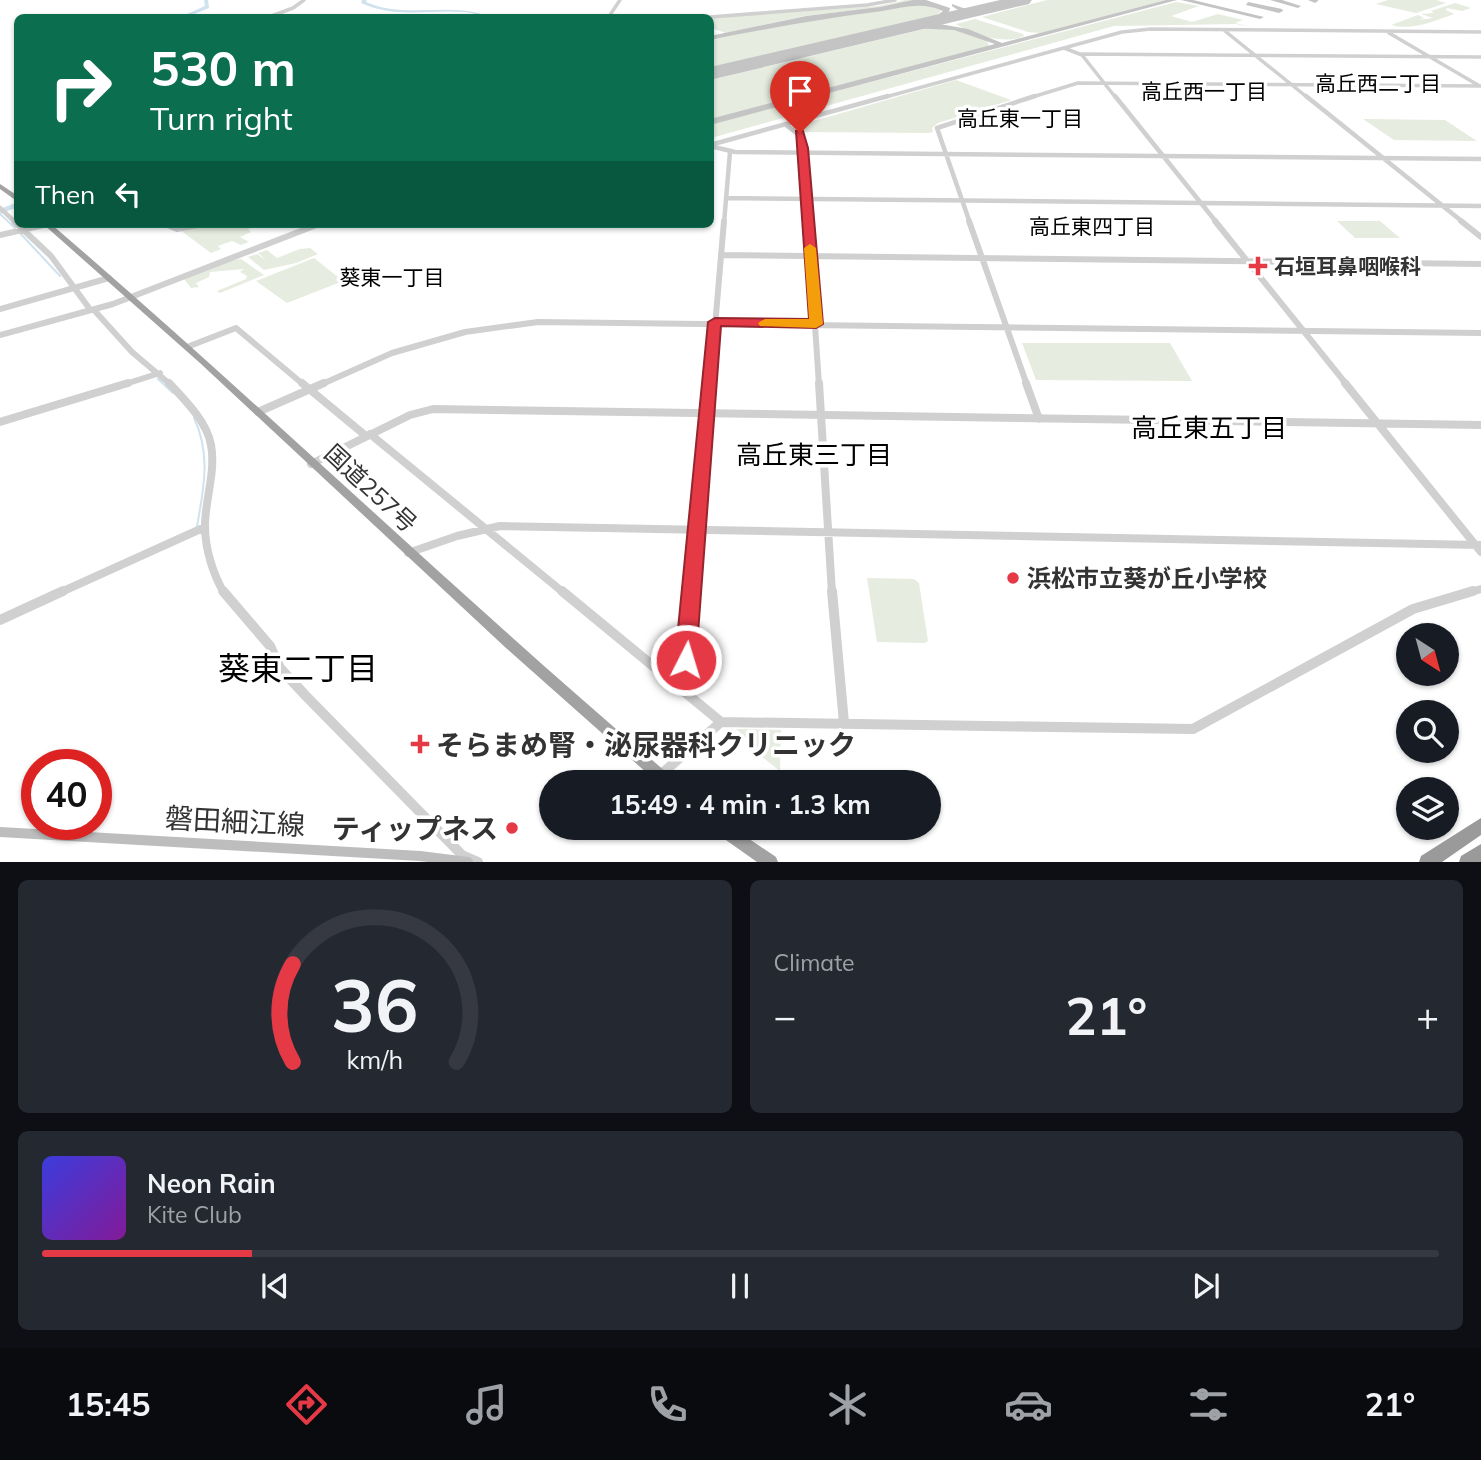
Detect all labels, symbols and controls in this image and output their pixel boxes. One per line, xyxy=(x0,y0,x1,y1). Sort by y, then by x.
text: 530 m xyxy=(150,37,296,98)
icon: right xyxy=(35,42,126,133)
pin xyxy=(770,61,830,133)
district label: 高丘西二丁目 xyxy=(1315,70,1441,96)
icon: arrive xyxy=(781,72,819,110)
district label: 高丘西一丁目 xyxy=(1141,78,1267,104)
text: Turn right xyxy=(150,98,293,138)
district label: 高丘東一丁目 xyxy=(957,105,1083,131)
icon: left xyxy=(109,175,147,213)
text: Then xyxy=(35,178,95,211)
district label: 高丘東四丁目 xyxy=(1029,213,1155,239)
place label: 石垣耳鼻咽喉科 xyxy=(1274,253,1421,279)
marker: 石垣耳鼻咽喉科 xyxy=(1248,256,1268,276)
district label: 葵東一丁目 xyxy=(340,264,445,290)
district label: 高丘東五丁目 xyxy=(1131,411,1287,444)
street label: 国道257号 xyxy=(319,438,423,538)
district label: 高丘東三丁目 xyxy=(736,438,892,471)
place label: 浜松市立葵が丘小学校 xyxy=(1027,563,1267,593)
marker: 浜松市立葵が丘小学校 xyxy=(1005,570,1021,586)
position arrow xyxy=(649,623,723,697)
north arrow xyxy=(1396,623,1460,686)
map controls xyxy=(1396,623,1459,840)
district label: 葵東二丁目 xyxy=(218,648,378,688)
button: search xyxy=(1396,700,1459,763)
place label: そらまめ腎・泌尿器科クリニック xyxy=(436,727,856,762)
marker: そらまめ腎・泌尿器科クリニック xyxy=(410,734,430,754)
speed limit sign: 40 xyxy=(21,749,112,840)
button: layers xyxy=(1396,777,1459,840)
text: 15:49 · 4 min · 1.3 km xyxy=(609,788,871,821)
street label: 磐田細江線 xyxy=(164,800,306,842)
place label: ティップネス xyxy=(332,811,498,846)
marker: ティップネス xyxy=(504,820,520,836)
text: Climate xyxy=(774,948,855,977)
text: 36 xyxy=(331,960,418,1051)
text: 21° xyxy=(1065,983,1147,1048)
text: − xyxy=(774,992,796,1040)
text: + xyxy=(1416,992,1439,1040)
text: km/h xyxy=(346,1044,403,1075)
text: Neon Rain xyxy=(147,1167,276,1200)
text: Kite Club xyxy=(147,1200,242,1229)
icon: previous xyxy=(256,1267,294,1305)
icon: pause xyxy=(721,1267,759,1305)
icon: next xyxy=(1187,1267,1225,1305)
icon: directions xyxy=(282,1380,331,1429)
icon: music xyxy=(462,1380,511,1429)
icon: phone xyxy=(643,1380,692,1429)
icon: climate xyxy=(823,1380,872,1429)
icon: car xyxy=(1004,1380,1053,1429)
icon: filters xyxy=(1184,1380,1233,1429)
text: 15:45 xyxy=(66,1384,150,1424)
text: 21° xyxy=(1365,1384,1415,1424)

